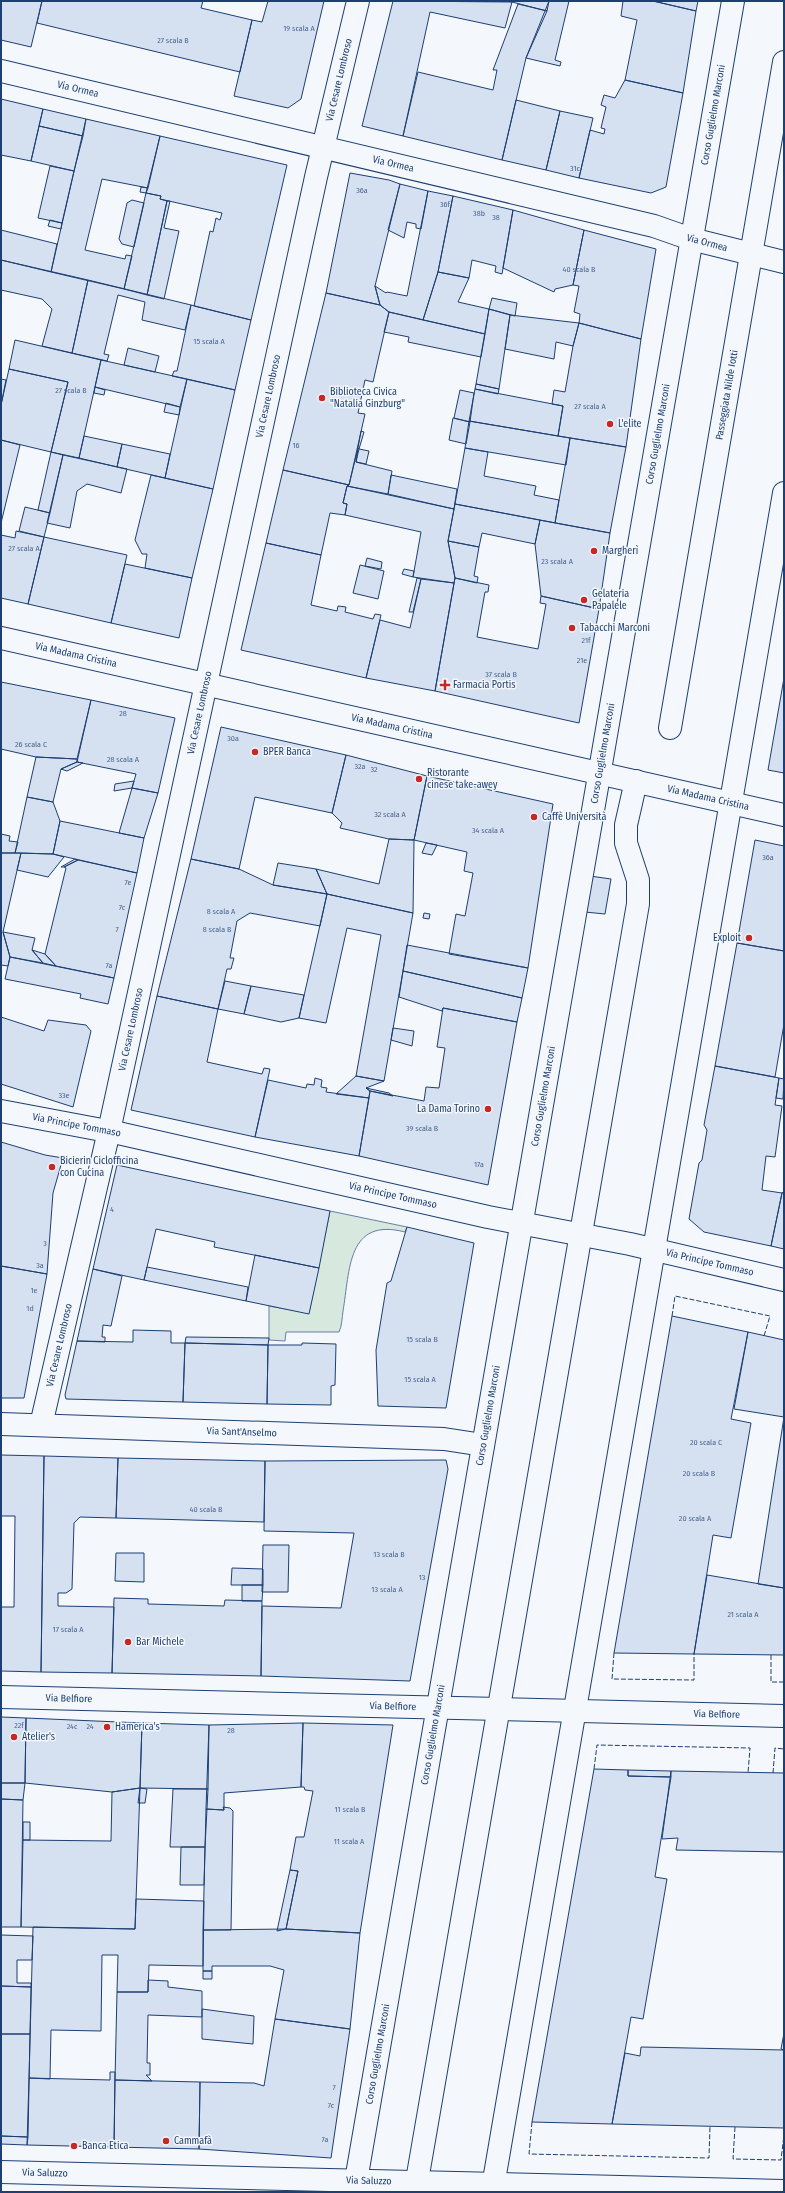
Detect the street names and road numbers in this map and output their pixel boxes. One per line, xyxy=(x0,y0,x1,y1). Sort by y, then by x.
street label: Via Cesare Lombroso xyxy=(323,37,355,123)
street label: Corso Guglielmo Marconi xyxy=(699,64,728,166)
street label: Via Ormea xyxy=(56,79,100,100)
street label: Via Ormea xyxy=(371,153,415,175)
street label: Via Ormea xyxy=(685,232,729,254)
street label: Passeggiata Nilde Iotti xyxy=(713,349,741,441)
street label: Via Cesare Lombroso xyxy=(254,353,283,439)
street label: Corso Guglielmo Marconi xyxy=(644,383,673,485)
street label: Via Madama Cristina xyxy=(34,640,118,670)
street label: Via Cesare Lombroso xyxy=(185,670,215,756)
street label: Corso Guglielmo Marconi xyxy=(588,702,617,804)
street label: Via Madama Cristina xyxy=(350,711,434,741)
street label: Via Madama Cristina xyxy=(666,783,750,813)
street label: Via Cesare Lombroso xyxy=(116,987,146,1072)
street label: Corso Guglielmo Marconi xyxy=(529,1045,558,1147)
street label: Via Principe Tommaso xyxy=(31,1111,122,1139)
street label: Via Principe Tommaso xyxy=(348,1180,438,1211)
street label: Via Principe Tommaso xyxy=(665,1247,755,1279)
street label: Via Cesare Lombroso xyxy=(44,1302,75,1388)
street label: Corso Guglielmo Marconi xyxy=(474,1364,503,1467)
street label: Via Sant'Anselmo xyxy=(207,1425,277,1439)
street label: Corso Guglielmo Marconi xyxy=(419,1684,448,1786)
street label: Via Belfiore xyxy=(46,1692,92,1705)
street label: Via Belfiore xyxy=(369,1700,416,1713)
street label: Via Belfiore xyxy=(693,1708,740,1721)
street label: Corso Guglielmo Marconi xyxy=(363,2003,392,2105)
street label: Via Saluzzo xyxy=(22,2167,68,2180)
street label: Via Saluzzo xyxy=(346,2174,392,2187)

